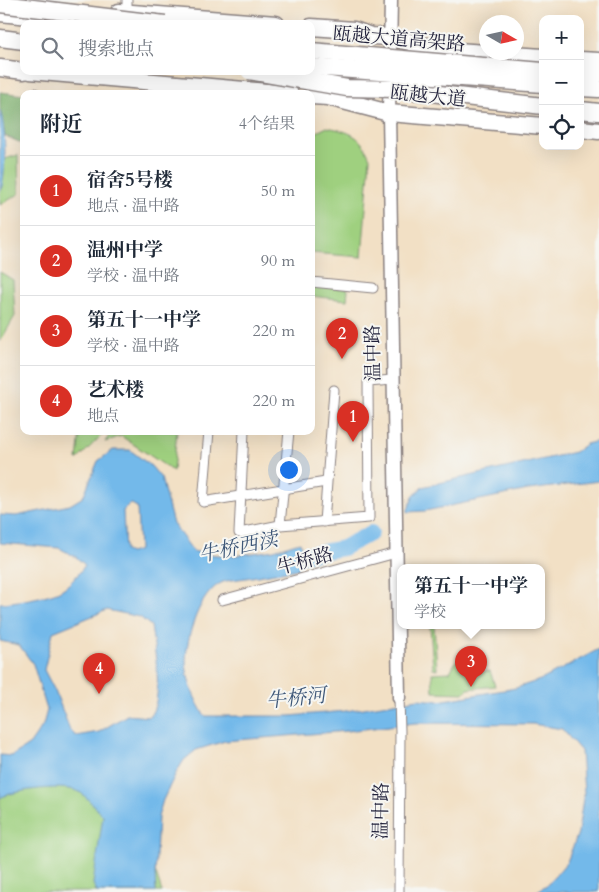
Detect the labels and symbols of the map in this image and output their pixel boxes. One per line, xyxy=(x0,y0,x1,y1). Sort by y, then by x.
north arrow xyxy=(479,15,524,60)
street label: 瓯越大道高架路 xyxy=(332,20,466,58)
street label: 瓯越大道 xyxy=(389,79,467,113)
pin: 2 xyxy=(326,318,358,359)
street label: 温中路 xyxy=(360,324,386,382)
pin: 1 xyxy=(337,401,369,442)
your location xyxy=(276,457,302,483)
water label: 牛桥西渎 xyxy=(196,525,283,569)
street label: 牛桥路 xyxy=(274,541,336,581)
pin: 3 xyxy=(455,646,487,687)
pin: 4 xyxy=(83,653,115,694)
water label: 牛桥河 xyxy=(265,681,330,715)
street label: 温中路 xyxy=(368,782,394,840)

